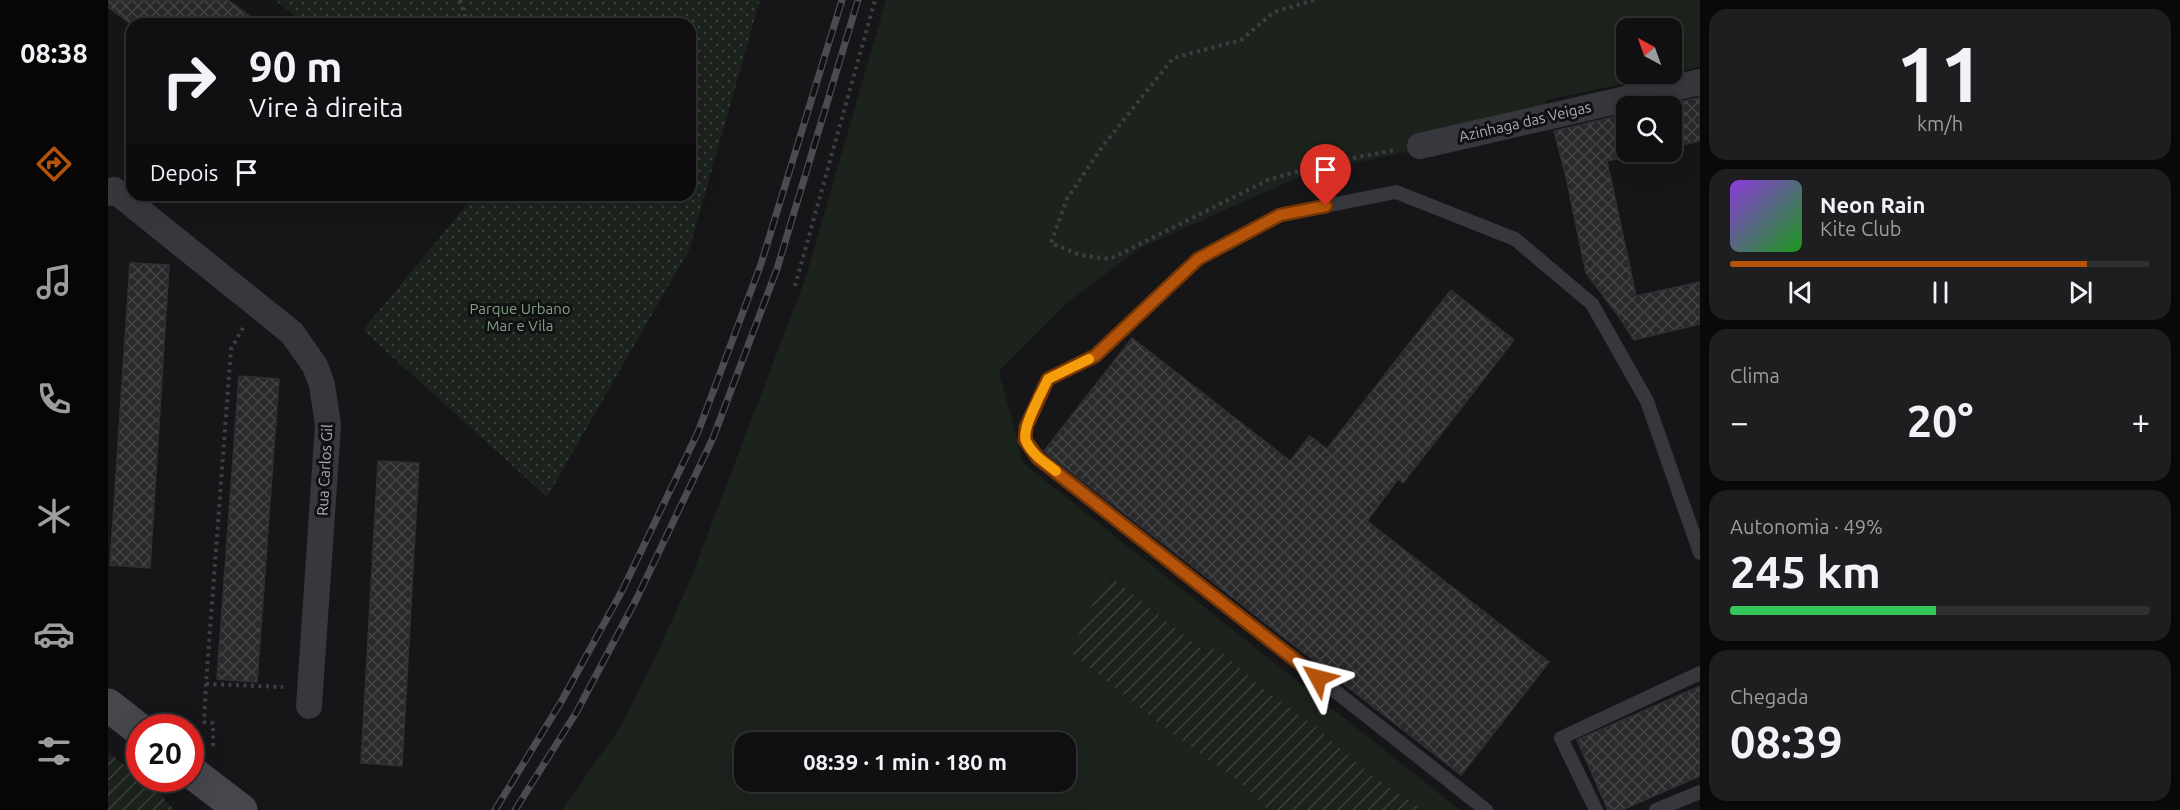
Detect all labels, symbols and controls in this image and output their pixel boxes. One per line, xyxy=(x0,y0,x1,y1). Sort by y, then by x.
north arrow xyxy=(1616,18,1682,84)
map controls xyxy=(1616,18,1682,162)
text: 11 xyxy=(1896,29,1984,117)
text: 08:38 xyxy=(20,38,88,68)
icon: right xyxy=(150,42,228,120)
text: 90 m xyxy=(249,43,343,90)
text: Vire à direita xyxy=(249,92,403,122)
button: search xyxy=(1616,96,1682,162)
street label: Azinhaga das Veigas xyxy=(1457,98,1593,145)
text: km/h xyxy=(1917,112,1963,135)
icon: directions xyxy=(33,143,75,185)
pin xyxy=(1300,144,1351,206)
icon: arrive xyxy=(1309,153,1342,186)
icon: arrive xyxy=(230,156,263,189)
text: Depois xyxy=(150,160,218,185)
text: Neon Rain xyxy=(1820,192,1925,217)
text: Kite Club xyxy=(1820,217,1902,240)
icon: music xyxy=(33,261,75,303)
icon: previous xyxy=(1784,276,1817,309)
icon: pause xyxy=(1924,276,1957,309)
icon: next xyxy=(2064,276,2097,309)
park label: Parque Urbano Mar e Vila xyxy=(469,300,571,334)
text: Clima xyxy=(1730,364,1780,387)
icon: phone xyxy=(33,378,75,420)
text: 20° xyxy=(1907,395,1973,446)
text: − xyxy=(1730,403,1749,440)
text: + xyxy=(2131,403,2150,440)
street label: Rua Carlos Gil xyxy=(314,424,335,516)
icon: climate xyxy=(33,495,75,537)
text: Autonomia · 49% xyxy=(1730,515,1883,538)
text: 245 km xyxy=(1730,546,1881,597)
icon: car xyxy=(33,613,75,655)
position arrow xyxy=(1286,646,1350,710)
text: Chegada xyxy=(1730,685,1808,708)
speed limit sign: 20 xyxy=(126,714,204,792)
text: 08:39 xyxy=(1730,716,1843,767)
icon: filters xyxy=(33,730,75,772)
text: 08:39 · 1 min · 180 m xyxy=(803,749,1007,774)

